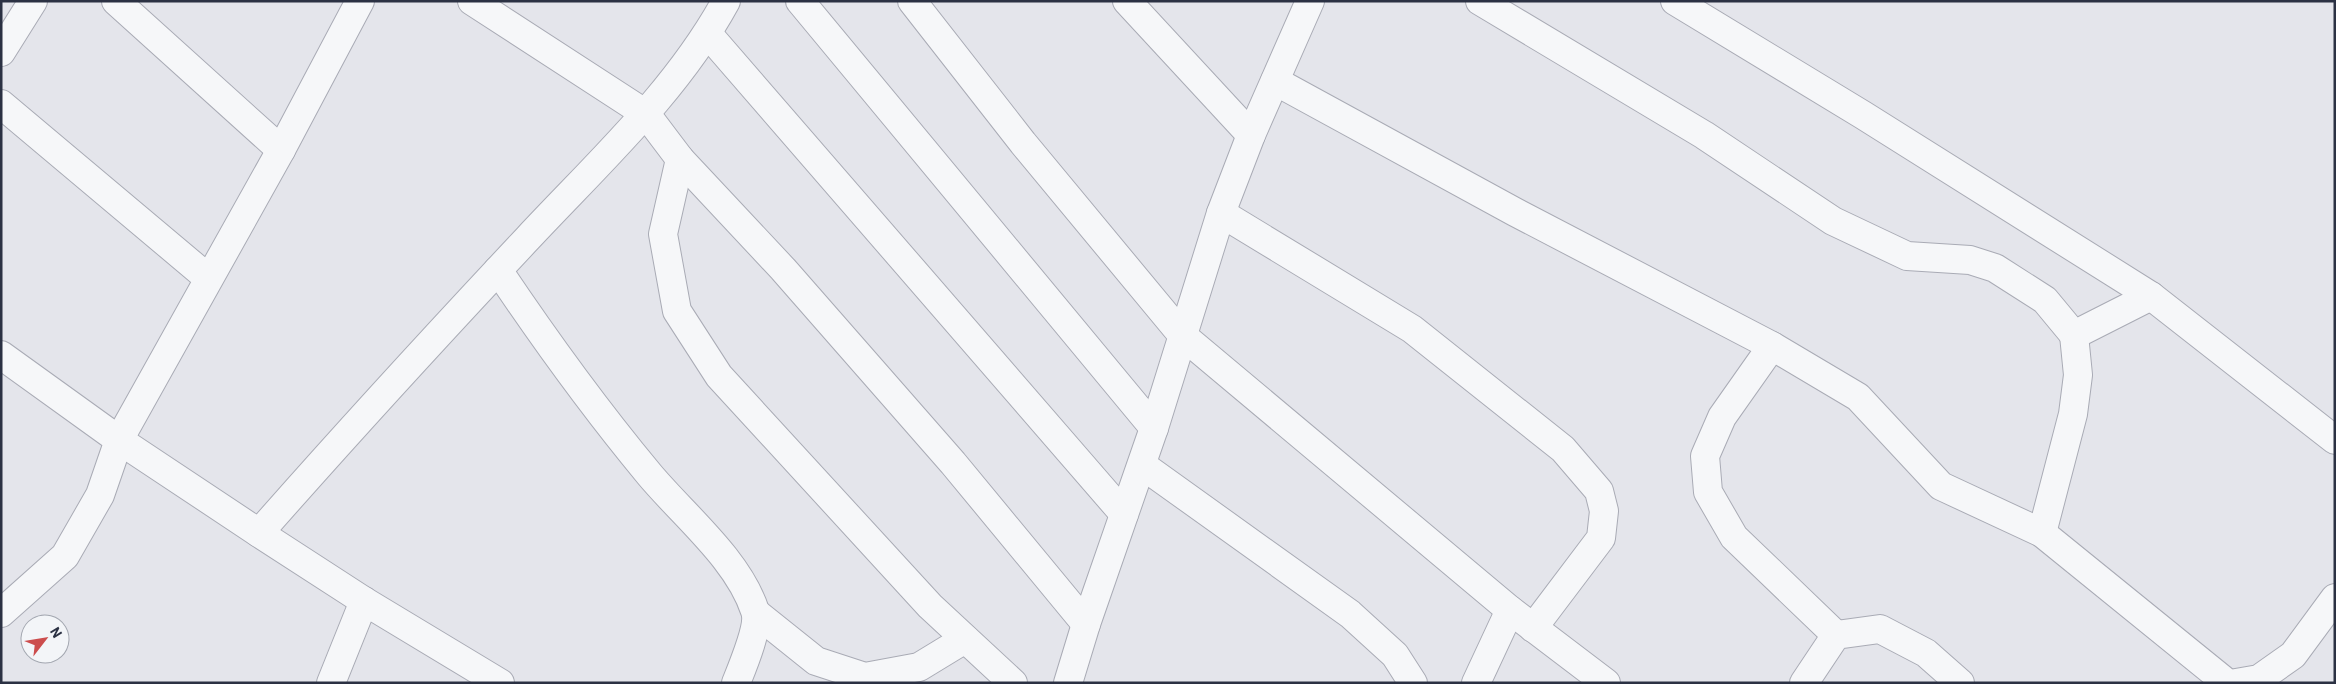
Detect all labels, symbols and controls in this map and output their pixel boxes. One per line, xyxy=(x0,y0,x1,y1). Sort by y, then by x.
north arrow xyxy=(20,614,70,664)
text: N xyxy=(47,624,66,640)

